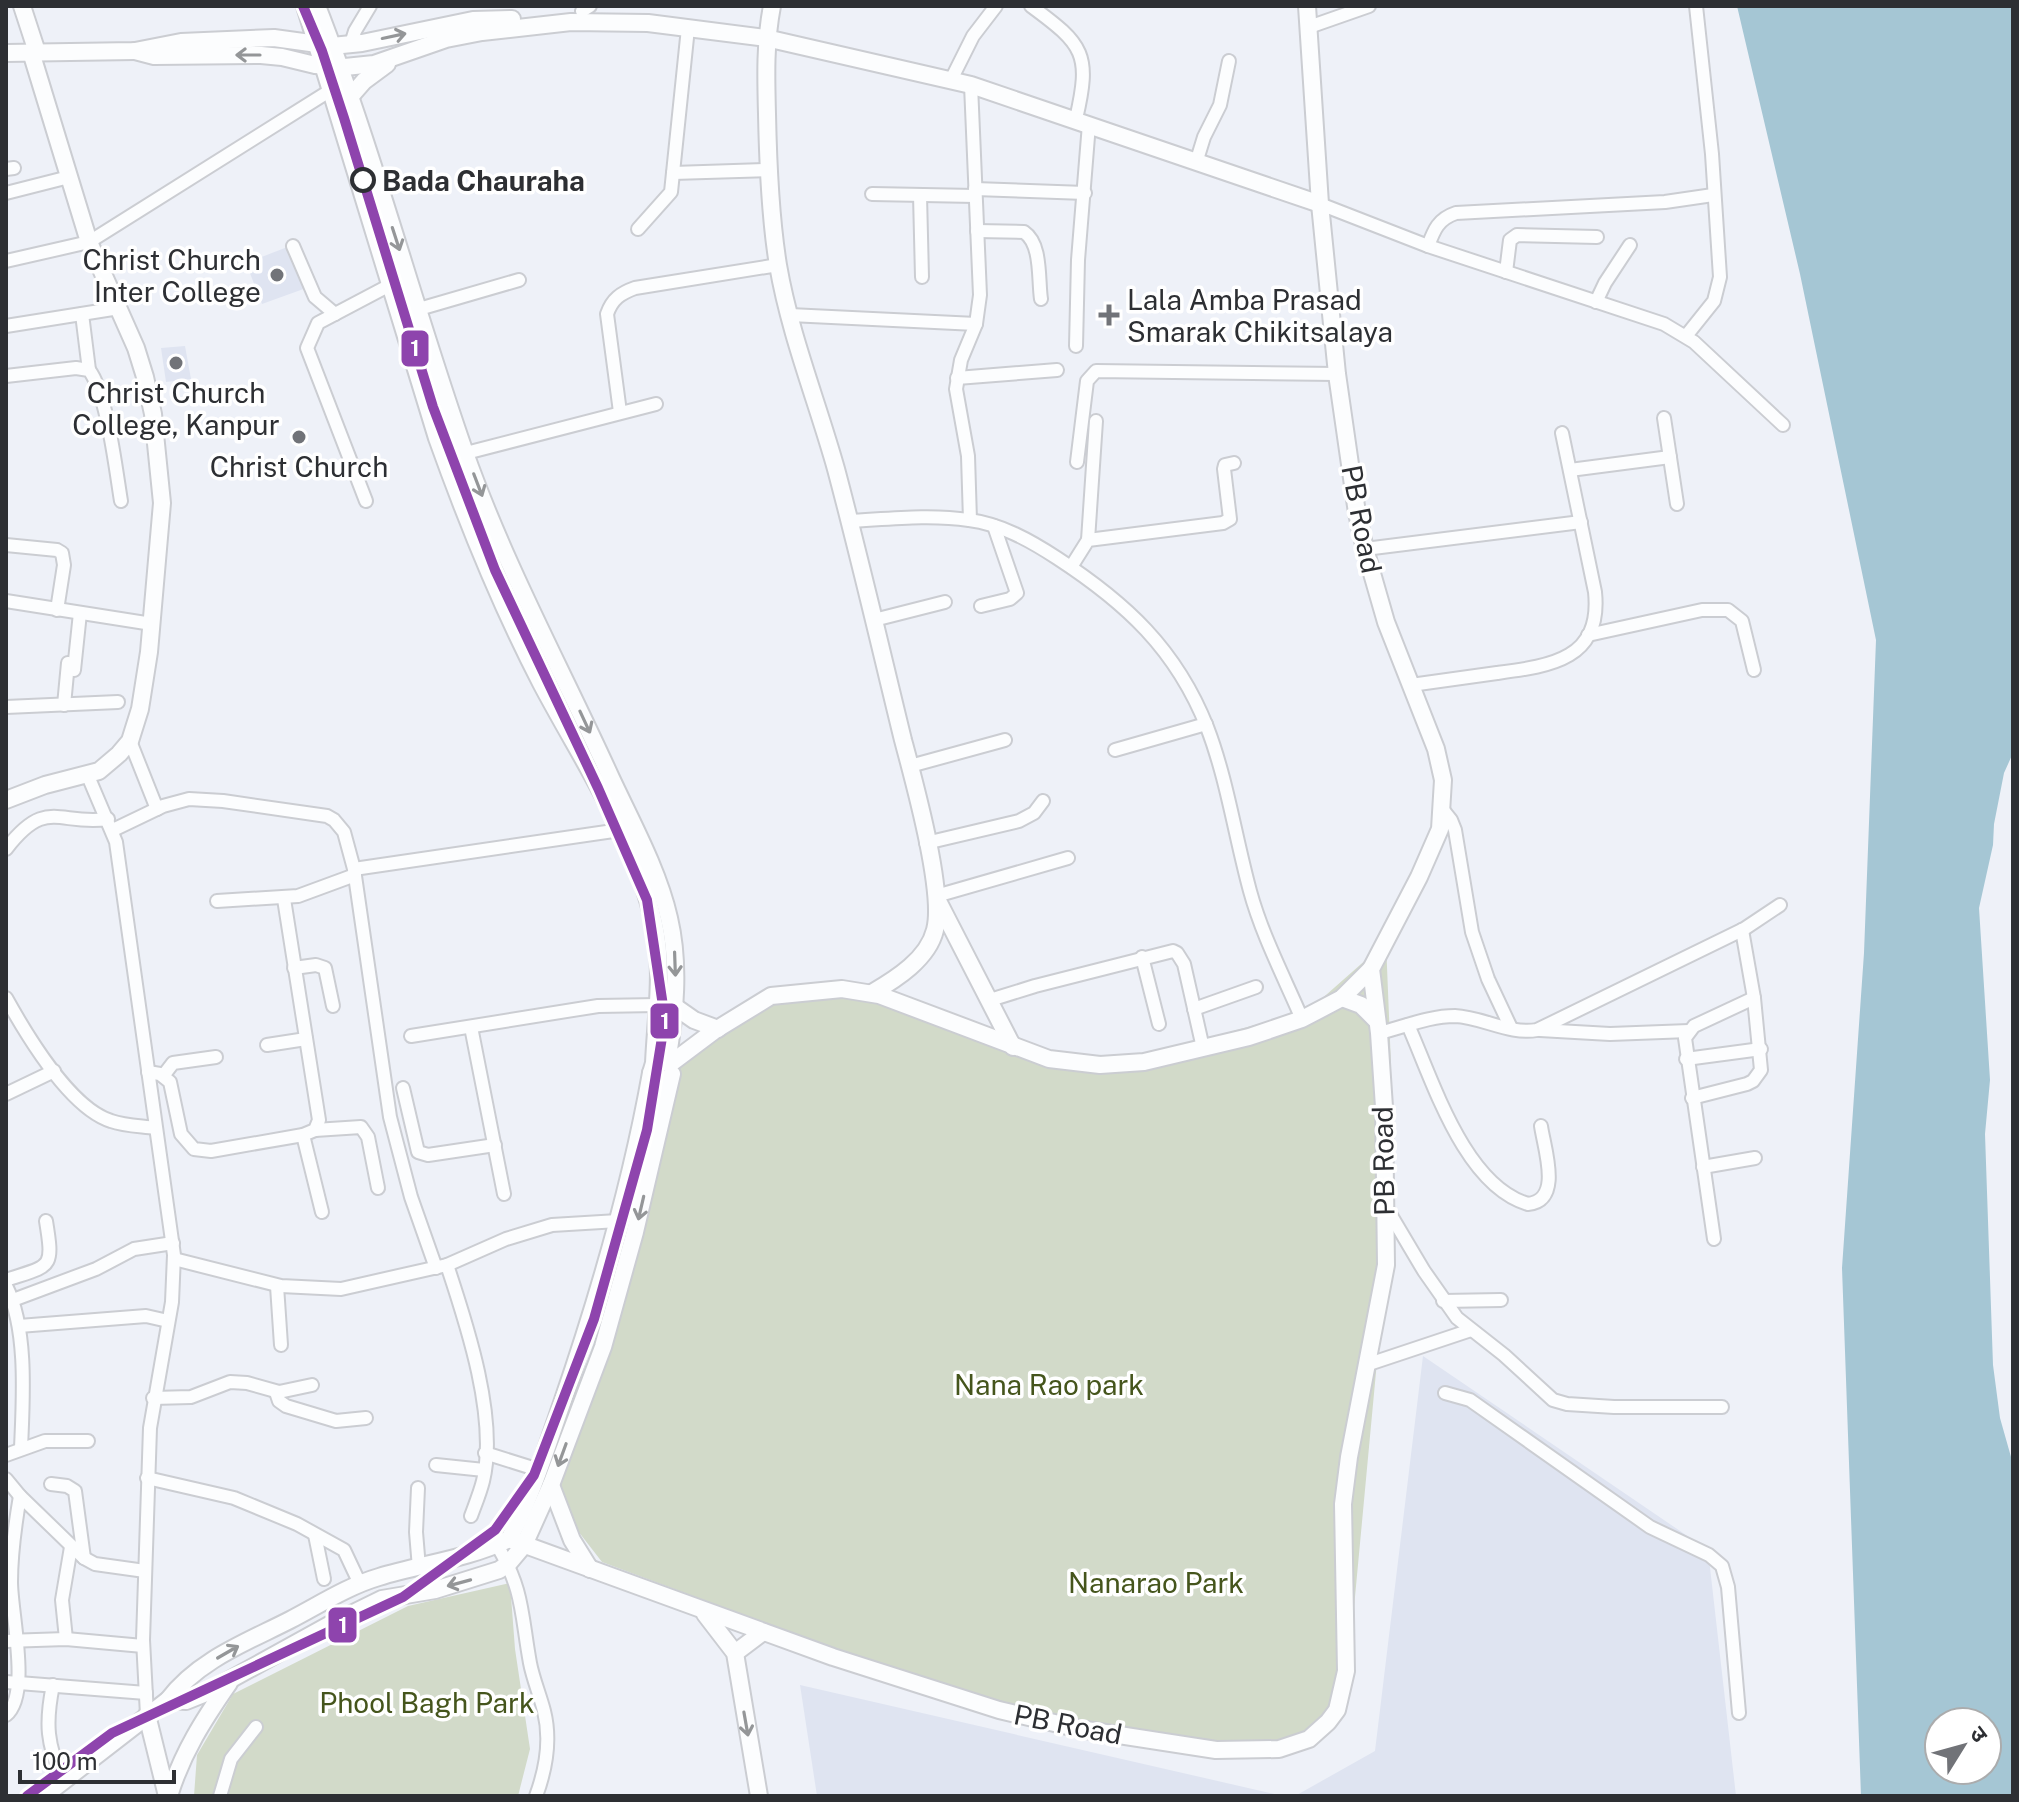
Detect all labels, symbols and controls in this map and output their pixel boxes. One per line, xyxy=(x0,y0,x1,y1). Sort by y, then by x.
one-way arrow xyxy=(380,28,406,43)
one-way arrow xyxy=(235,47,262,63)
place label: Bada Chauraha xyxy=(382,164,585,197)
marker: Bada Chauraha xyxy=(351,168,375,192)
one-way arrow xyxy=(390,226,405,251)
place label: Christ Church Inter College xyxy=(82,243,261,308)
marker: Christ Church Inter College xyxy=(268,266,286,284)
place label: Lala Amba Prasad Smarak Chikitsalaya xyxy=(1127,283,1393,348)
marker: Lala Amba Prasad Smarak Chikitsalaya xyxy=(1098,304,1120,326)
line badge: 1 xyxy=(400,329,430,368)
text: 1 xyxy=(410,335,420,361)
marker: Christ Church College, Kanpur xyxy=(167,354,185,372)
place label: Christ Church College, Kanpur xyxy=(72,376,280,441)
marker: Christ Church xyxy=(290,428,308,446)
place label: Christ Church xyxy=(210,450,388,483)
street label: PB Road xyxy=(1335,462,1389,576)
one-way arrow xyxy=(472,473,486,497)
one-way arrow xyxy=(578,710,593,734)
one-way arrow xyxy=(667,950,682,977)
line badge: 1 xyxy=(649,1002,680,1040)
text: 1 xyxy=(660,1008,670,1034)
street label: PB Road xyxy=(1366,1106,1400,1216)
one-way arrow xyxy=(633,1195,648,1220)
park label: Nana Rao park xyxy=(954,1368,1144,1401)
one-way arrow xyxy=(554,1443,568,1467)
park label: Nanarao Park xyxy=(1068,1566,1244,1599)
one-way arrow xyxy=(446,1577,472,1592)
line badge: 1 xyxy=(327,1606,358,1644)
text: 1 xyxy=(338,1612,348,1638)
one-way arrow xyxy=(216,1644,239,1660)
park label: Phool Bagh Park xyxy=(319,1686,535,1719)
street label: PB Road xyxy=(1011,1697,1125,1751)
north arrow xyxy=(1923,1706,2003,1786)
one-way arrow xyxy=(740,1711,755,1737)
text: उ xyxy=(1965,1721,1994,1748)
scale bar xyxy=(20,1734,174,1784)
text: 100 m xyxy=(32,1747,98,1775)

